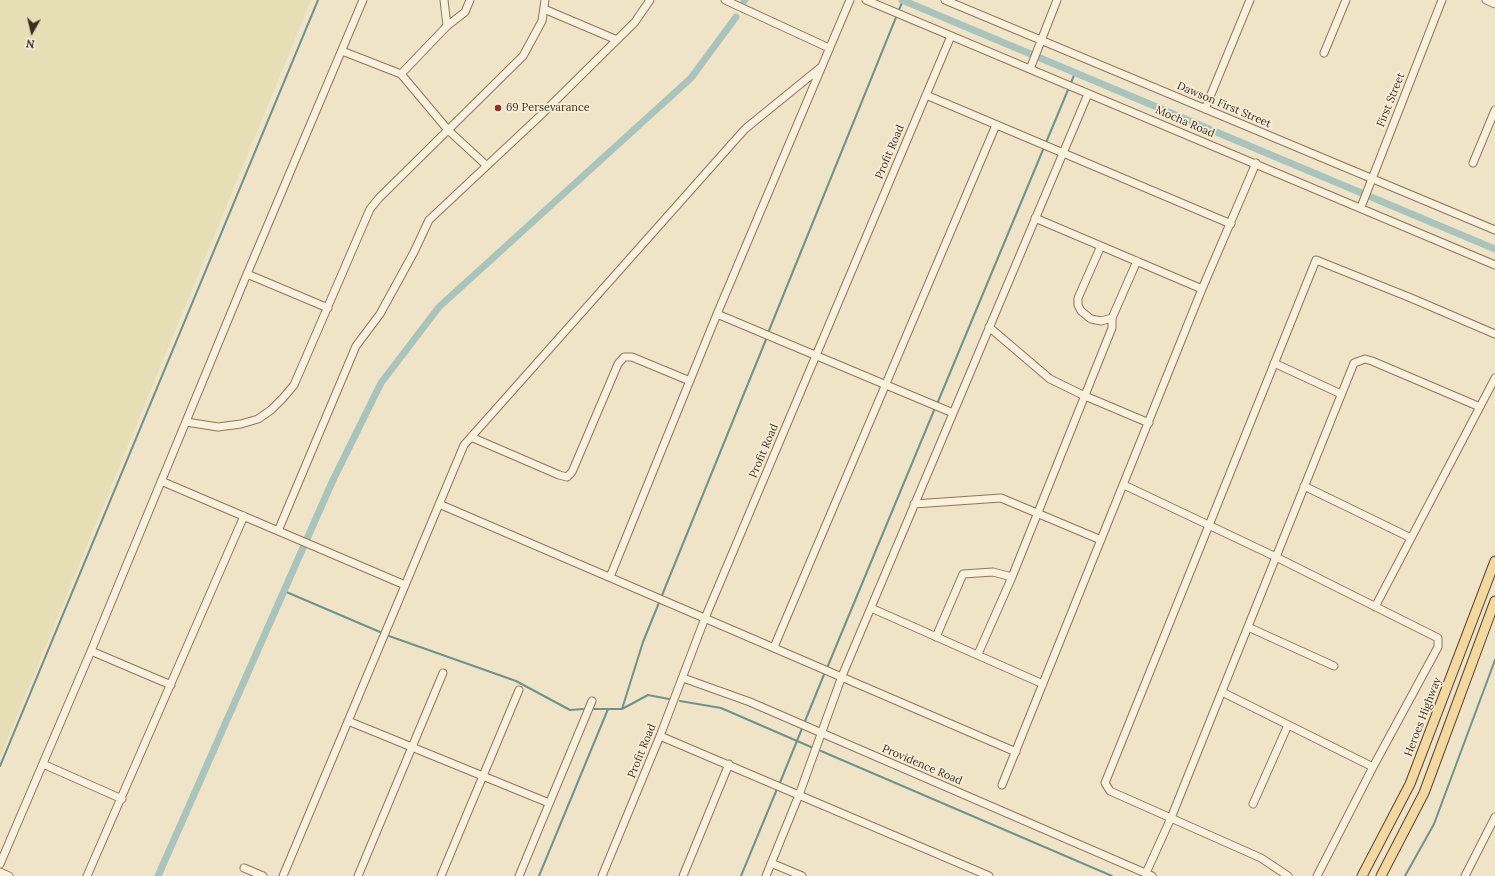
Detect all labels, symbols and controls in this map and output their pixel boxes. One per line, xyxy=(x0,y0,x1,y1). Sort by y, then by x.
north arrow xyxy=(12,12,52,52)
text: N xyxy=(25,36,36,51)
street label: First Street xyxy=(1374,71,1408,129)
street label: Dawson First Street xyxy=(1175,79,1273,131)
place label: 69 Persevarance xyxy=(506,101,590,115)
marker: 69 Persevarance xyxy=(493,103,503,113)
street label: Mocha Road xyxy=(1153,104,1217,140)
street label: Profit Road xyxy=(873,123,907,181)
street label: Profit Road xyxy=(747,422,781,480)
street label: Heroes Highway xyxy=(1402,675,1444,759)
street label: Profit Road xyxy=(625,722,659,780)
street label: Providence Road xyxy=(880,742,964,788)

